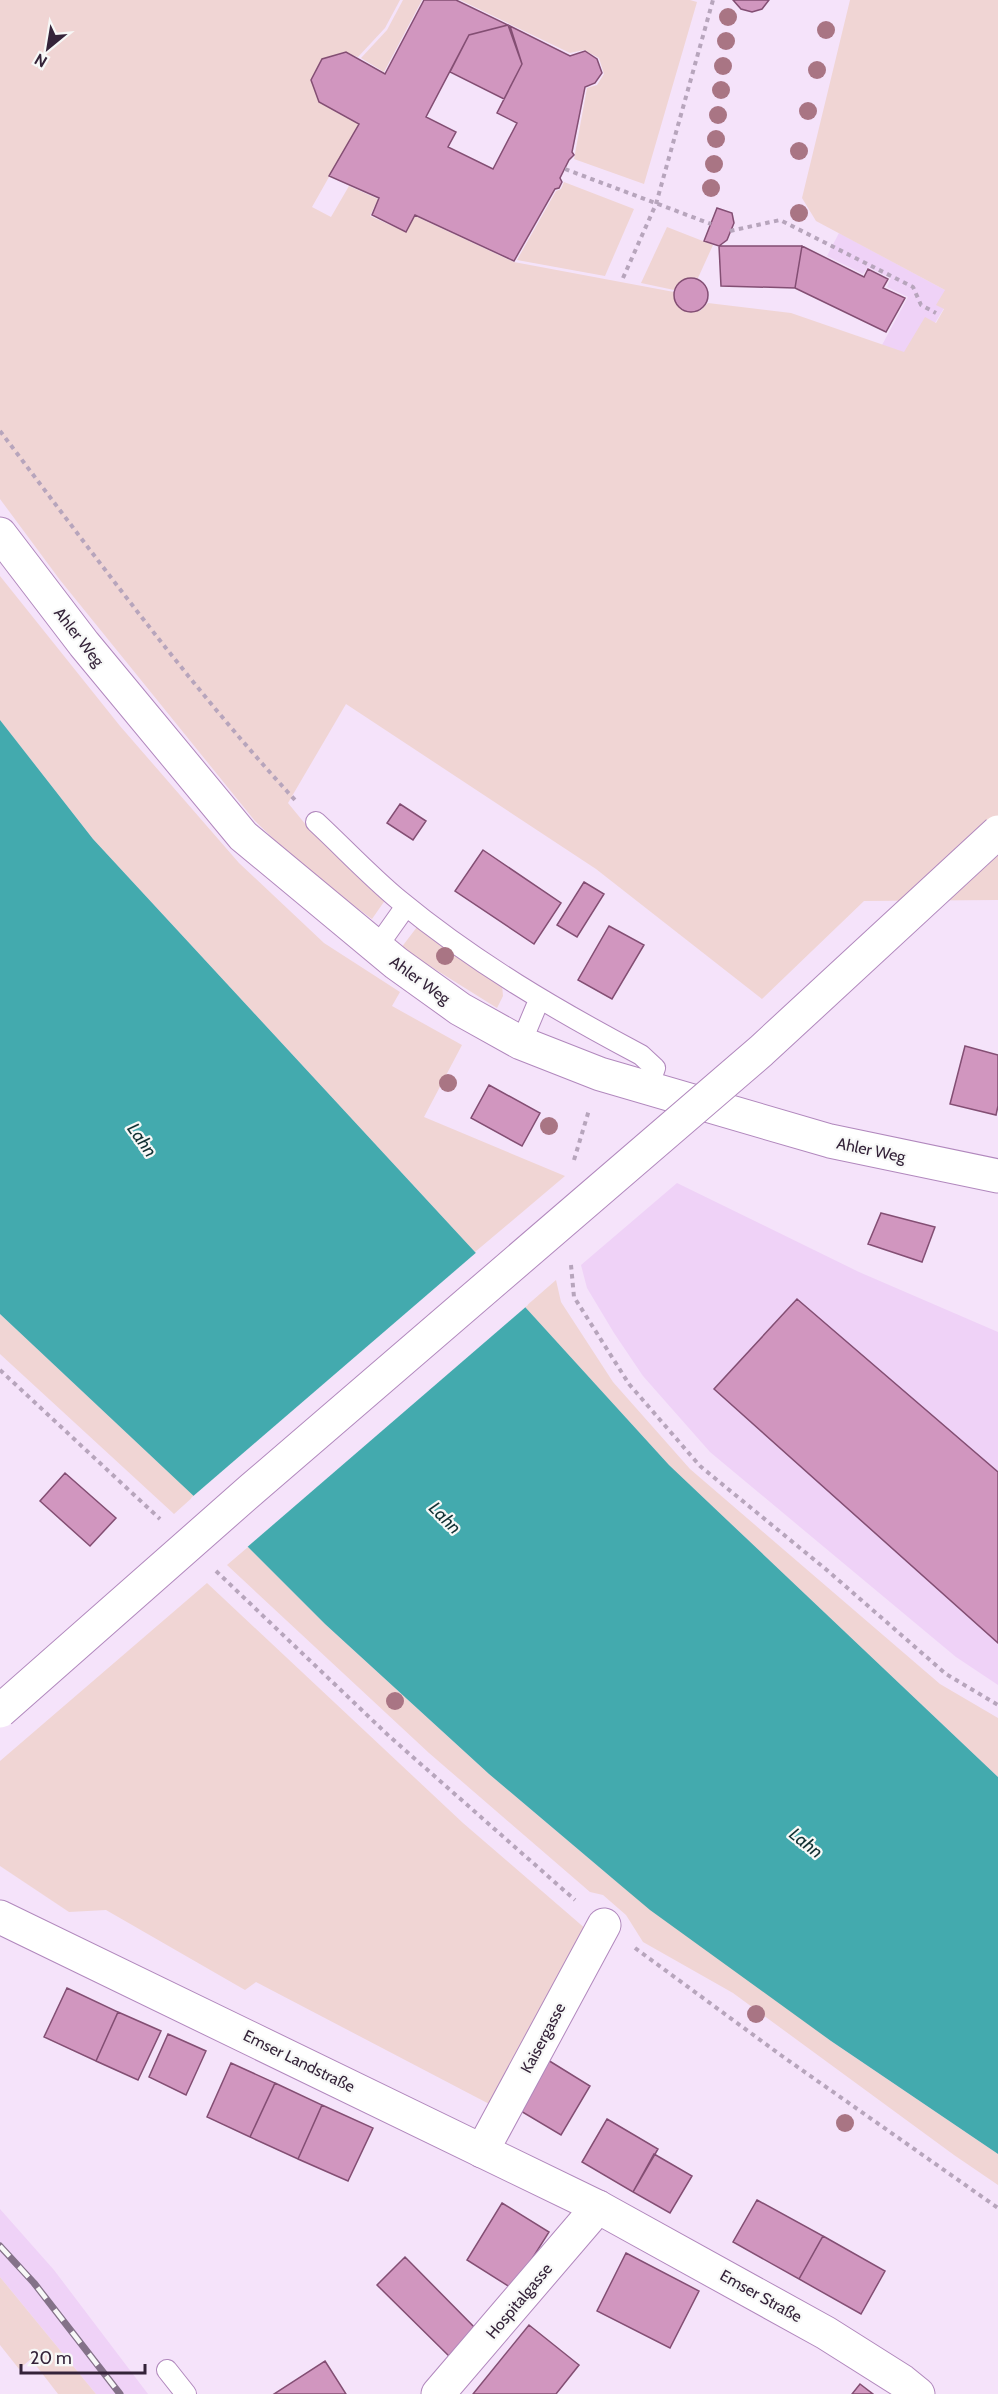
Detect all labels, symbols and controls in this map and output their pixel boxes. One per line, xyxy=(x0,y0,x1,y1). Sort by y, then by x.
north arrow xyxy=(18,18,78,78)
text: N xyxy=(31,50,50,72)
street label: Ahler Weg xyxy=(50,604,109,671)
street label: Ahler Weg xyxy=(386,952,455,1009)
water label: Lahn xyxy=(123,1119,161,1161)
street label: Ahler Weg xyxy=(835,1133,908,1167)
water label: Lahn xyxy=(424,1497,466,1539)
water label: Lahn xyxy=(785,1823,827,1863)
street label: Kaisergasse xyxy=(517,2000,569,2076)
street label: Emser Landstraße xyxy=(240,2026,358,2096)
street label: Hospitalgasse xyxy=(482,2259,556,2343)
street label: Emser Straße xyxy=(717,2266,805,2326)
scale bar xyxy=(21,2337,146,2375)
text: 20 m xyxy=(30,2347,72,2369)

